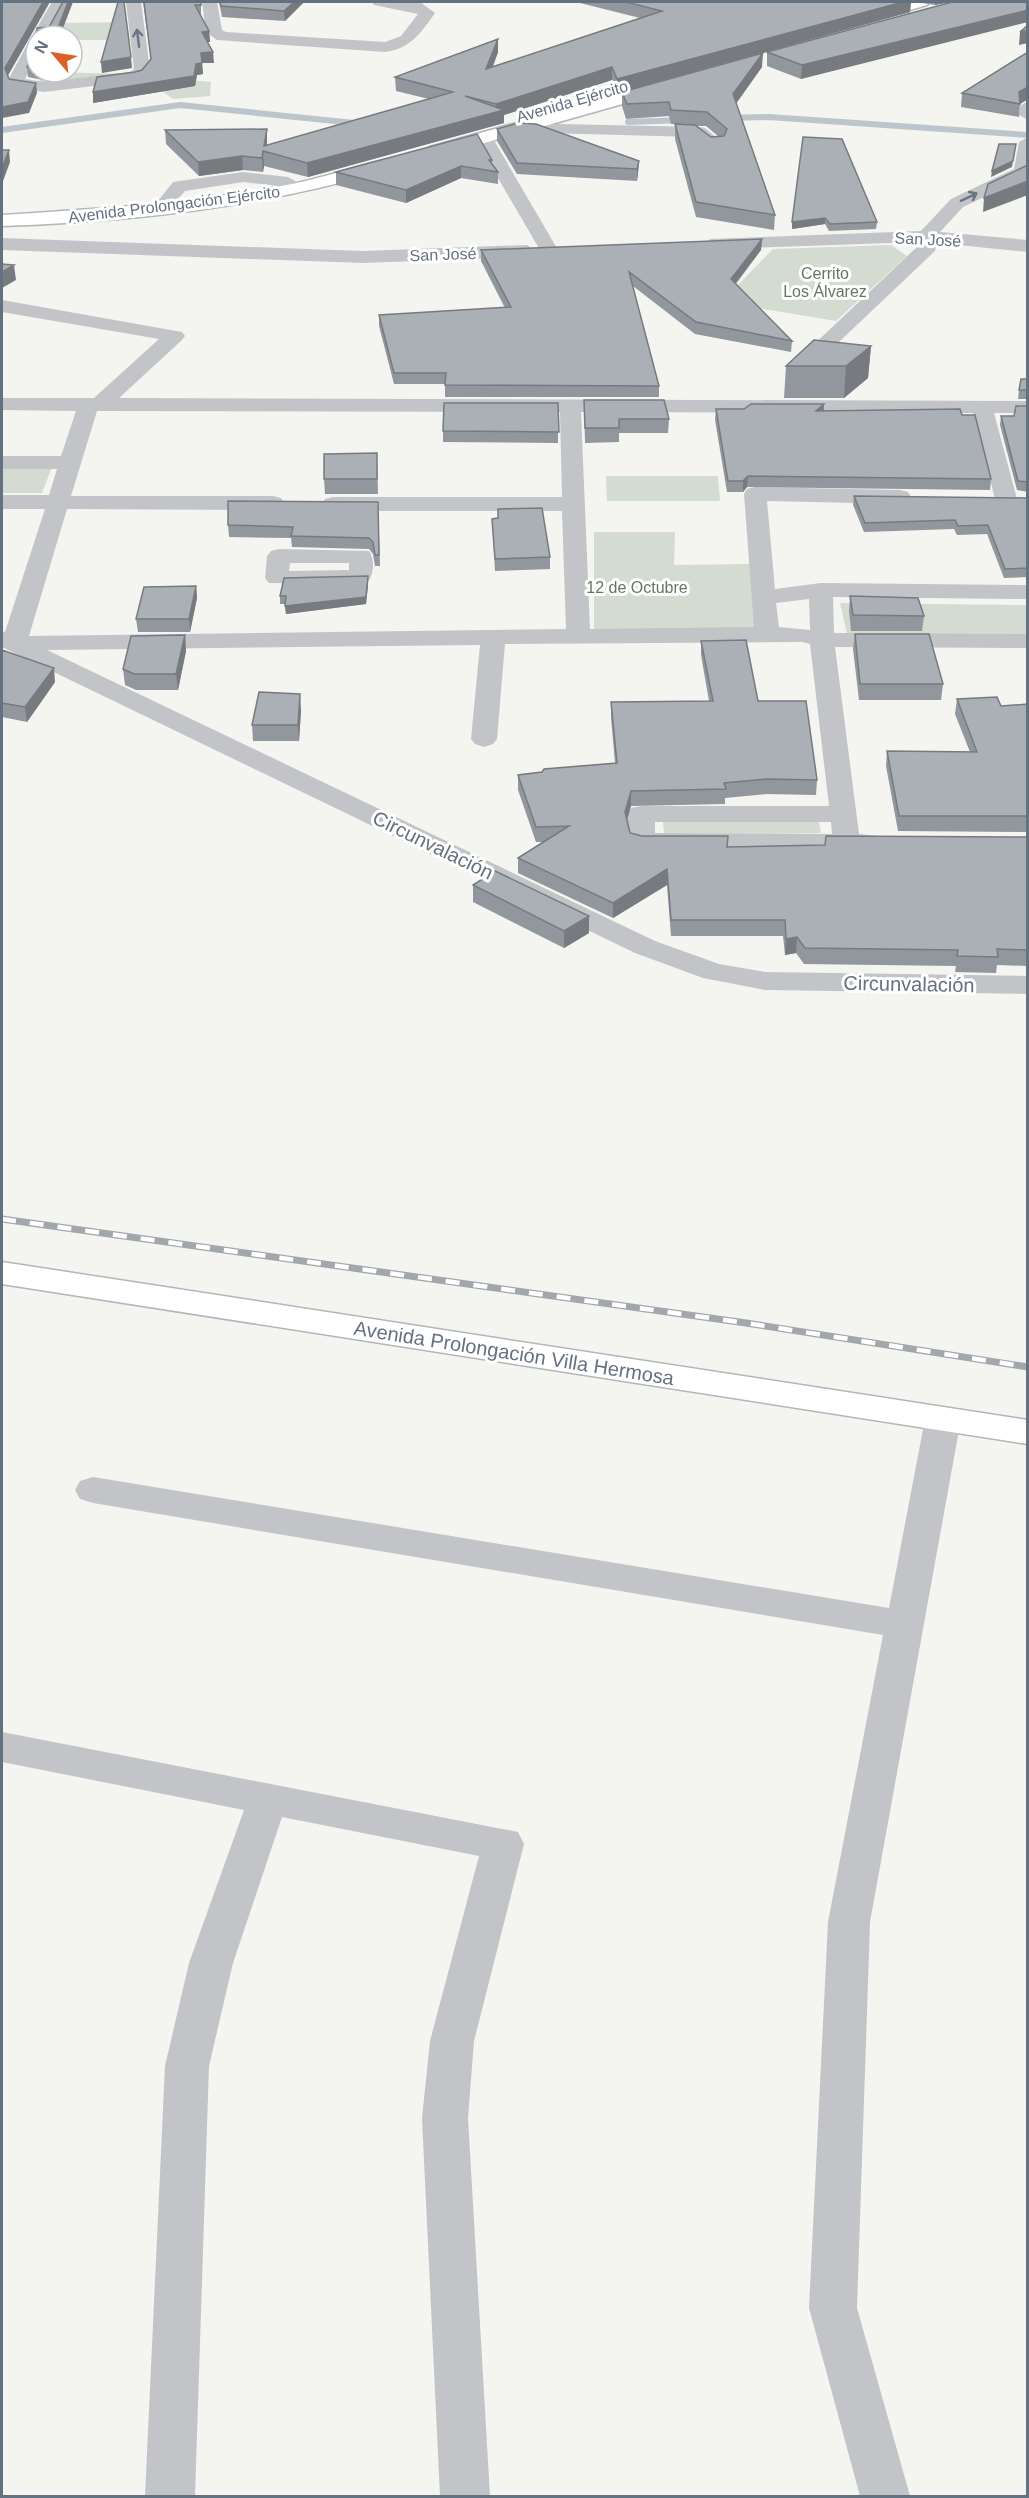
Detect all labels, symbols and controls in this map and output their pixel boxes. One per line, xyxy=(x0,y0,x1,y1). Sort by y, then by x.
north arrow xyxy=(24,24,84,84)
one-way arrow xyxy=(132,28,143,48)
text: N xyxy=(31,38,52,56)
street label: Avenida Ejército xyxy=(514,77,630,126)
street label: Avenida Prolongación Ejército xyxy=(67,183,281,226)
one-way arrow xyxy=(959,191,977,203)
street label: San José xyxy=(894,229,962,250)
street label: San José xyxy=(409,245,477,264)
park label: Cerrito Los Álvarez xyxy=(783,265,867,300)
park label: 12 de Octubre xyxy=(586,579,688,596)
street label: Circunvalación xyxy=(369,806,497,884)
street label: Circunvalación xyxy=(843,972,975,996)
street label: Avenida Prolongación Villa Hermosa xyxy=(352,1317,677,1389)

